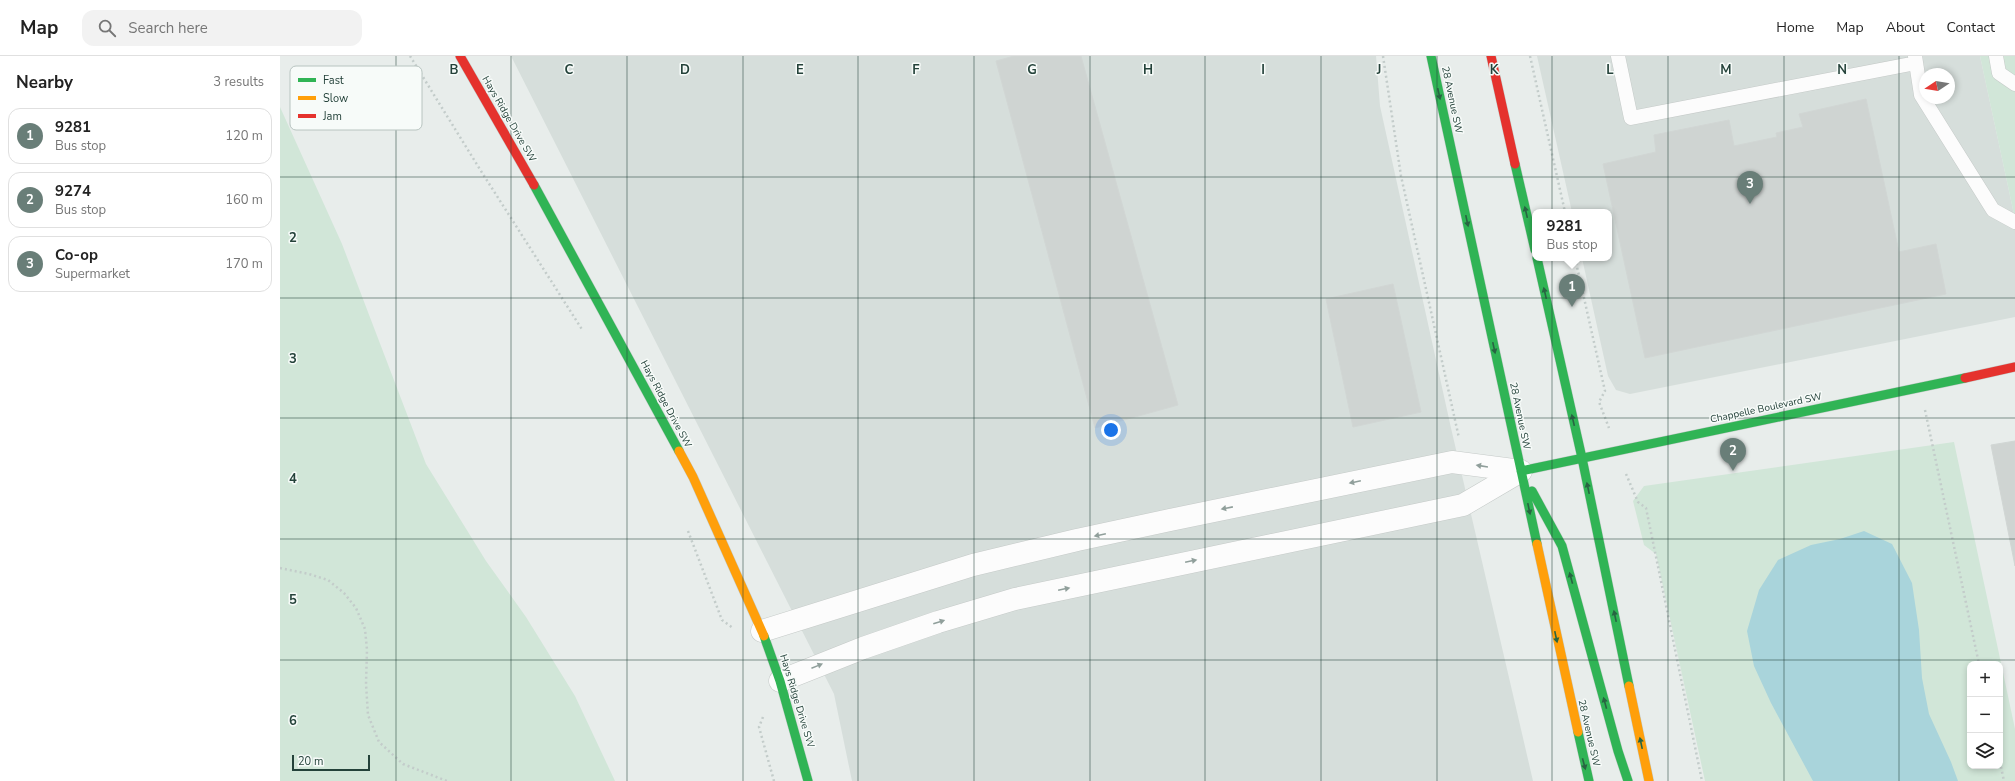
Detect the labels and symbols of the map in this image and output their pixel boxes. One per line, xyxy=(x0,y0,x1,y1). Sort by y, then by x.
text: B xyxy=(450,61,459,79)
text: C xyxy=(565,61,574,79)
text: D xyxy=(680,61,690,79)
text: E xyxy=(796,61,804,79)
text: F xyxy=(912,61,920,79)
text: G xyxy=(1027,61,1037,79)
text: H xyxy=(1143,61,1153,79)
text: I xyxy=(1261,61,1265,79)
text: J xyxy=(1376,61,1381,79)
text: K xyxy=(1490,61,1499,79)
text: L xyxy=(1606,61,1614,79)
text: M xyxy=(1720,61,1732,79)
text: N xyxy=(1837,61,1847,79)
street label: 28 Avenue SW xyxy=(1438,65,1466,135)
legend xyxy=(290,66,422,130)
north arrow xyxy=(1919,68,1955,104)
text: Fast xyxy=(323,73,344,88)
street label: Hays Ridge Drive SW xyxy=(479,73,539,165)
one-way arrow xyxy=(1437,88,1443,100)
text: Slow xyxy=(323,91,348,106)
text: Jam xyxy=(322,109,342,124)
pin: 3 xyxy=(1737,171,1763,204)
one-way arrow xyxy=(1523,206,1529,218)
one-way arrow xyxy=(1464,215,1470,227)
text: 2 xyxy=(289,229,297,247)
pin: 1 xyxy=(1559,274,1585,307)
one-way arrow xyxy=(1541,287,1547,299)
one-way arrow xyxy=(1492,342,1498,354)
text: 3 xyxy=(289,350,297,368)
street label: Hays Ridge Drive SW xyxy=(637,358,695,450)
street label: 28 Avenue SW xyxy=(1506,381,1534,451)
street label: Chappelle Boulevard SW xyxy=(1709,389,1823,427)
one-way arrow xyxy=(1570,414,1576,426)
your location xyxy=(1101,420,1121,440)
pin: 2 xyxy=(1720,438,1746,471)
one-way arrow xyxy=(1476,463,1488,469)
text: 4 xyxy=(289,470,297,488)
one-way arrow xyxy=(1348,480,1361,486)
one-way arrow xyxy=(1585,482,1591,494)
one-way arrow xyxy=(1527,503,1533,516)
one-way arrow xyxy=(1221,506,1233,512)
one-way arrow xyxy=(1094,532,1106,538)
one-way arrow xyxy=(1185,558,1198,564)
one-way arrow xyxy=(1568,572,1574,584)
one-way arrow xyxy=(1058,585,1071,591)
text: 5 xyxy=(289,591,297,609)
one-way arrow xyxy=(1611,609,1617,622)
one-way arrow xyxy=(933,619,945,625)
one-way arrow xyxy=(1554,630,1560,643)
street label: Hays Ridge Drive SW xyxy=(776,652,818,750)
one-way arrow xyxy=(811,663,822,669)
one-way arrow xyxy=(1602,697,1608,709)
street label: 28 Avenue SW xyxy=(1575,698,1603,768)
text: 6 xyxy=(289,712,297,730)
one-way arrow xyxy=(1638,737,1644,749)
scale bar xyxy=(292,753,370,772)
one-way arrow xyxy=(1582,757,1588,770)

